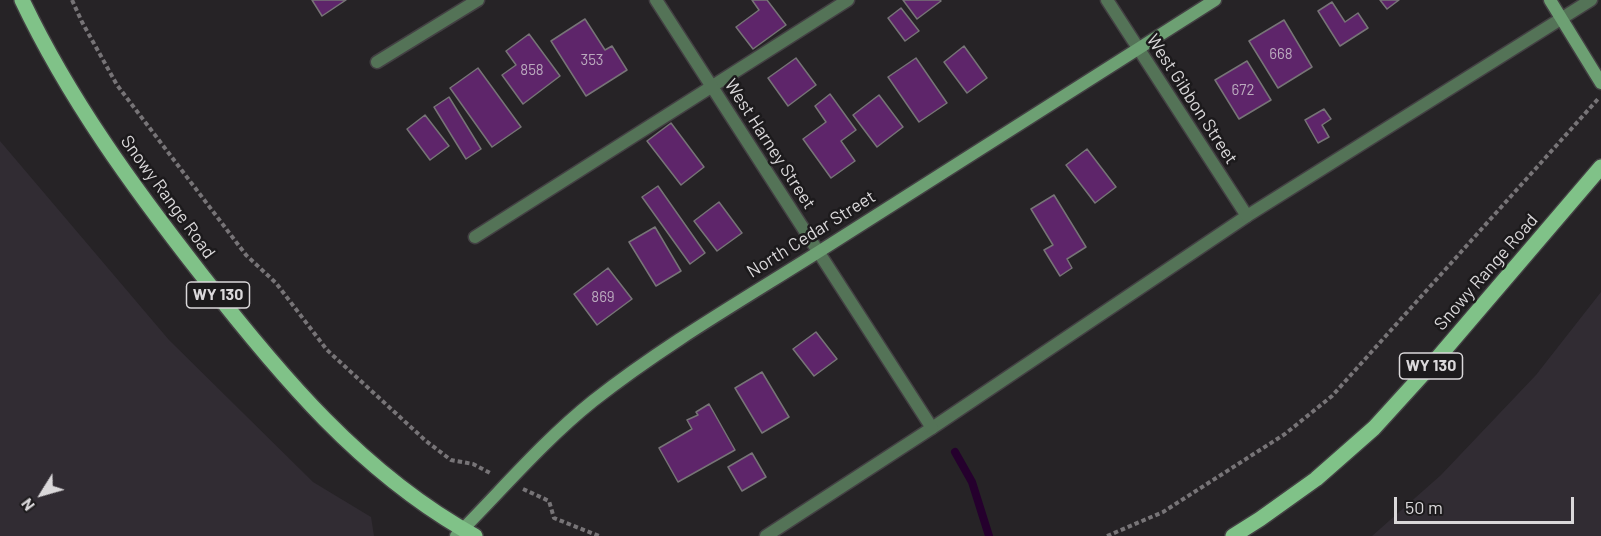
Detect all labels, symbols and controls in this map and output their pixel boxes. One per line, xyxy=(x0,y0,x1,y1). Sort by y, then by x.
street label: West Gibbon Street xyxy=(1142,30,1242,168)
house number: 668 xyxy=(1269,45,1293,63)
house number: 353 xyxy=(580,51,604,69)
house number: 858 xyxy=(520,61,544,79)
street label: West Harney Street xyxy=(720,75,820,213)
house number: 672 xyxy=(1232,81,1254,99)
street label: Snowy Range Road xyxy=(116,131,220,263)
street label: North Cedar Street xyxy=(743,186,879,282)
street label: Snowy Range Road xyxy=(1430,209,1542,335)
road number: WY 130 xyxy=(186,282,250,308)
house number: 869 xyxy=(591,288,615,306)
road number: WY 130 xyxy=(1400,353,1462,379)
north arrow xyxy=(12,464,72,524)
scale bar xyxy=(1397,485,1577,523)
text: N xyxy=(16,495,38,515)
text: 50 m xyxy=(1405,496,1443,518)

